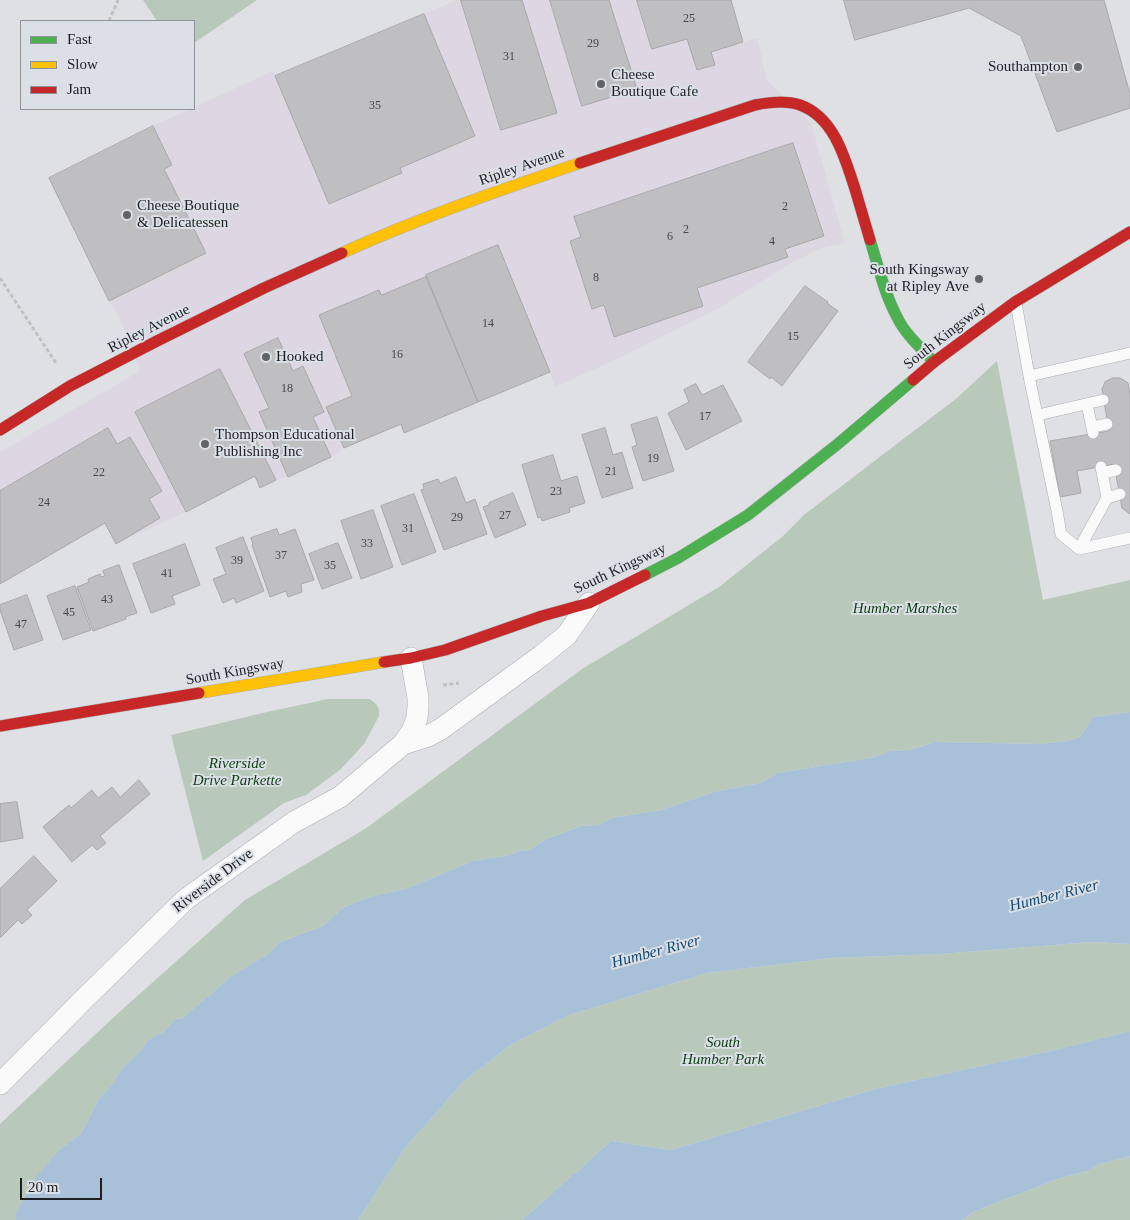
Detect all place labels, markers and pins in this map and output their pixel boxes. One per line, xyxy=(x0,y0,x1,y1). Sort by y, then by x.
place label: Southampton xyxy=(988,58,1068,76)
marker: Southampton xyxy=(1072,61,1084,73)
place label: Cheese Boutique Cafe xyxy=(611,66,698,101)
marker: Cheese Boutique Cafe xyxy=(595,78,607,90)
place label: Cheese Boutique & Delicatessen xyxy=(137,197,239,232)
marker: Cheese Boutique & Delicatessen xyxy=(121,209,133,221)
place label: South Kingsway at Ripley Ave xyxy=(869,261,969,296)
marker: South Kingsway at Ripley Ave xyxy=(973,273,985,285)
place label: Hooked xyxy=(276,348,323,366)
marker: Hooked xyxy=(260,351,272,363)
place label: Thompson Educational Publishing Inc xyxy=(215,426,355,461)
marker: Thompson Educational Publishing Inc xyxy=(199,438,211,450)

